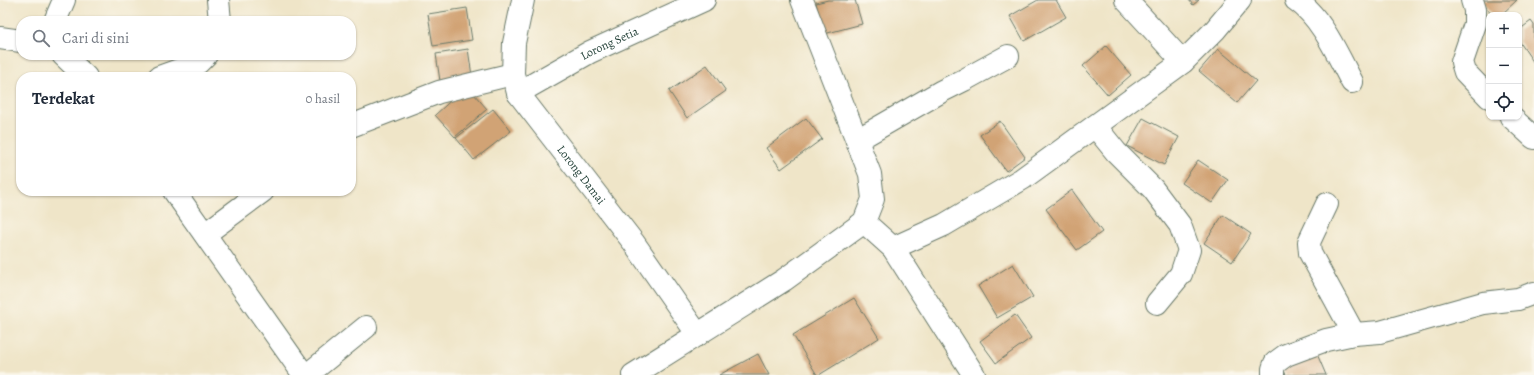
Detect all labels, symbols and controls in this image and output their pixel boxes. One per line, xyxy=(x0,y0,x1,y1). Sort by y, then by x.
map controls xyxy=(1486,12,1522,120)
button: + xyxy=(1486,12,1522,48)
search box xyxy=(16,16,356,60)
street label: Lorong Setia xyxy=(577,23,641,64)
icon: search xyxy=(30,27,52,49)
text: Cari di sini xyxy=(62,28,129,48)
button: − xyxy=(1486,48,1522,84)
button: locate xyxy=(1486,84,1522,120)
text: Terdekat xyxy=(32,87,95,110)
text: 0 hasil xyxy=(305,90,340,107)
street label: Lorong Damai xyxy=(553,142,609,208)

